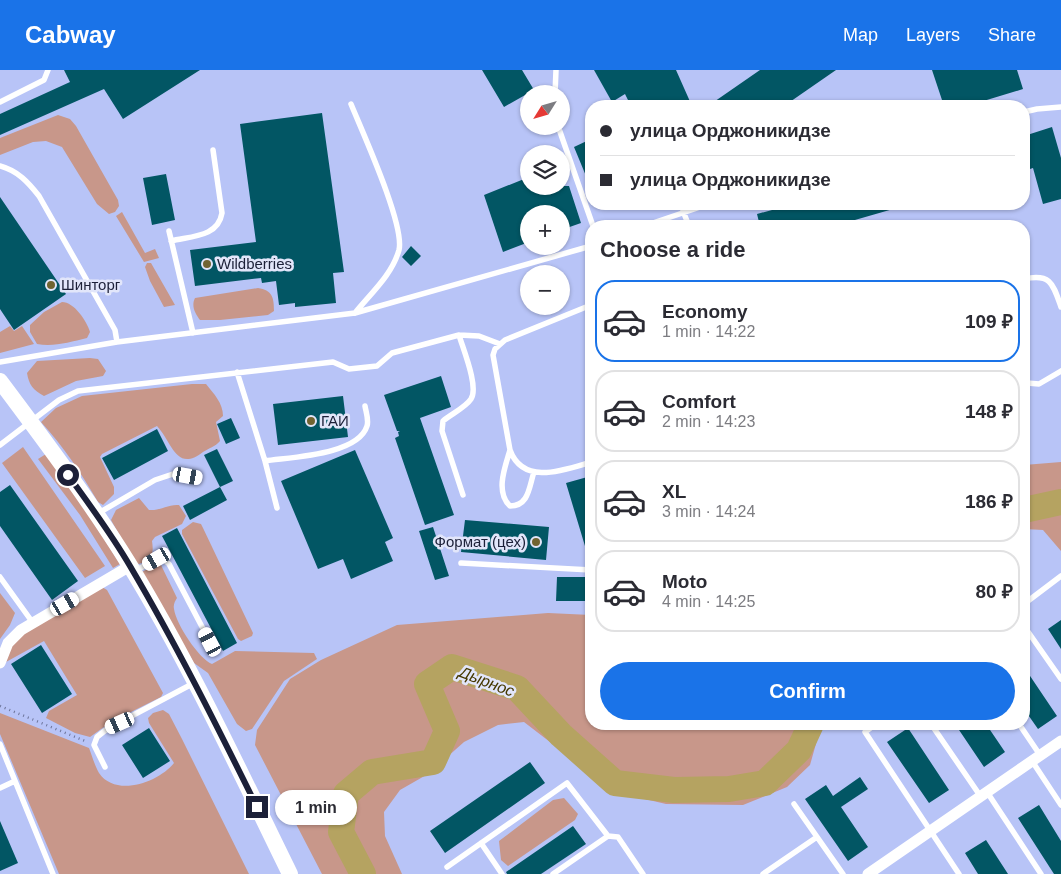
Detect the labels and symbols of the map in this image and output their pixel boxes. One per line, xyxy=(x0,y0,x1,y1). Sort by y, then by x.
north arrow xyxy=(520,85,570,135)
place label: Wildberries xyxy=(217,255,292,272)
marker: Wildberries xyxy=(201,258,213,270)
place label: Шинторг xyxy=(61,276,121,293)
marker: Шинторг xyxy=(45,279,57,291)
place label: ГАИ xyxy=(321,412,349,429)
marker: ГАИ xyxy=(305,415,317,427)
route start xyxy=(57,464,79,486)
car xyxy=(171,466,204,486)
place label: Формат (цех) xyxy=(435,533,526,550)
marker: Формат (цех) xyxy=(530,536,542,548)
car xyxy=(140,545,173,573)
car xyxy=(48,590,81,618)
car xyxy=(196,625,223,659)
water label: Дырнос xyxy=(455,662,517,700)
car xyxy=(103,710,136,736)
callout: 1 min xyxy=(274,790,357,824)
route end xyxy=(246,796,268,818)

